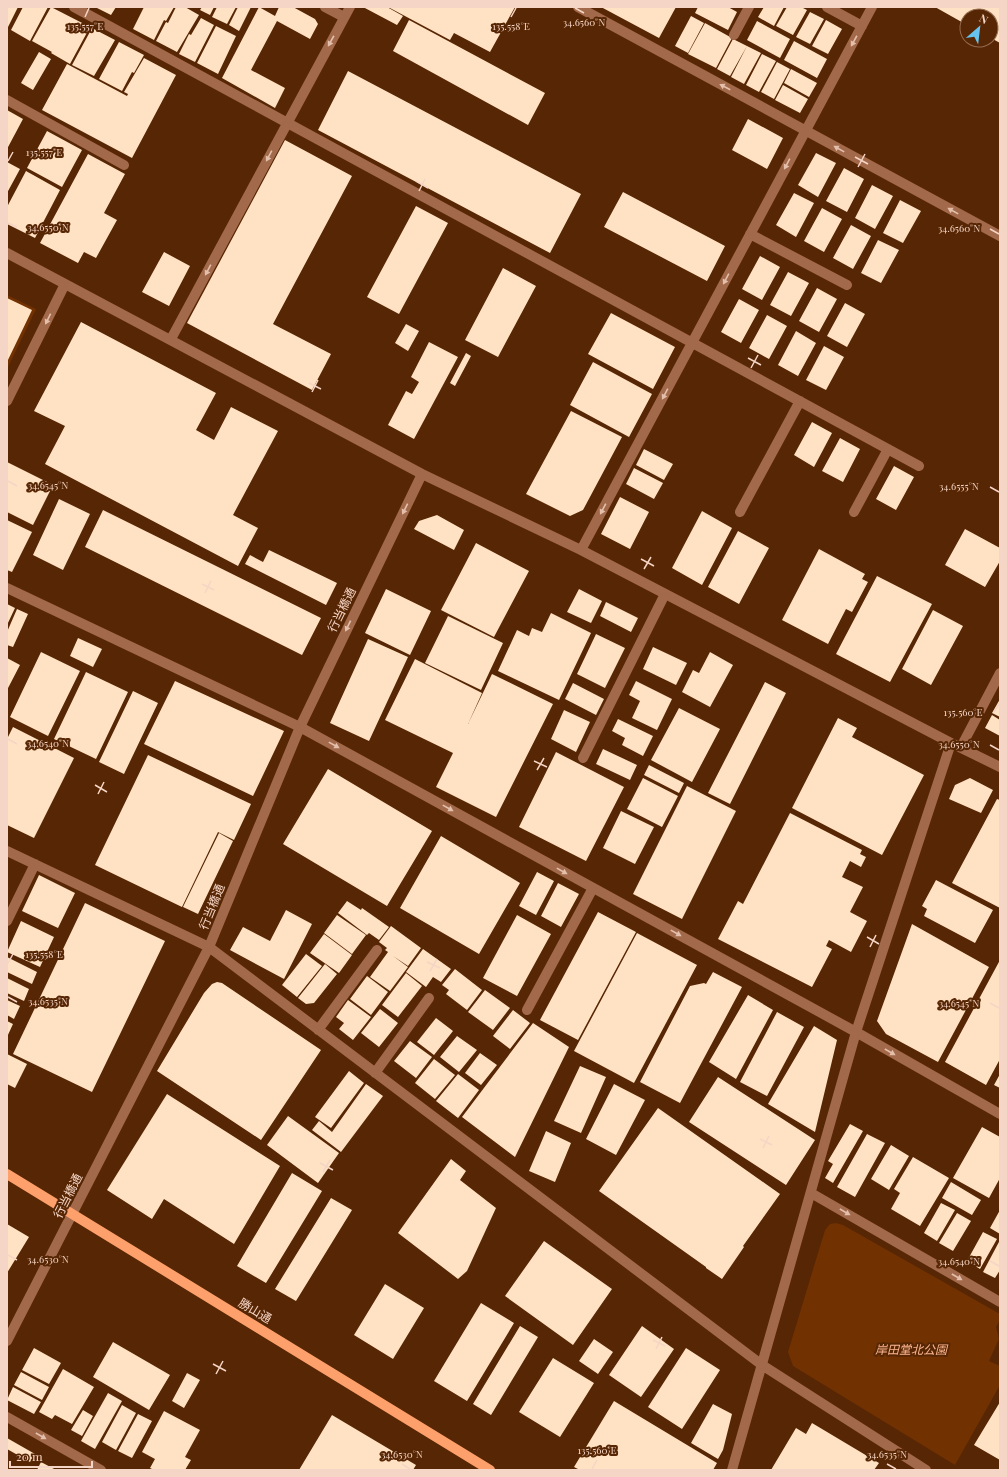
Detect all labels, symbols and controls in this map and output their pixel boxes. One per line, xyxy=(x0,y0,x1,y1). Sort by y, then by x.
north arrow xyxy=(959,8,999,48)
text: N xyxy=(977,10,991,27)
text: 34.6560°N xyxy=(563,15,605,29)
text: 135.557°E xyxy=(67,19,103,33)
text: 135.558°E xyxy=(492,19,530,33)
one-way arrow xyxy=(328,35,334,47)
one-way arrow xyxy=(850,35,857,47)
one-way arrow xyxy=(719,83,731,90)
text: 135.557°E xyxy=(26,145,62,159)
one-way arrow xyxy=(833,145,845,152)
one-way arrow xyxy=(266,150,273,161)
one-way arrow xyxy=(784,159,790,170)
one-way arrow xyxy=(948,207,959,214)
text: 34.6550°N xyxy=(27,220,69,234)
text: 34.6560°N xyxy=(938,221,980,235)
one-way arrow xyxy=(205,264,211,276)
one-way arrow xyxy=(723,273,729,285)
one-way arrow xyxy=(45,313,51,324)
one-way arrow xyxy=(661,388,668,400)
text: 34.6545°N xyxy=(28,478,68,492)
text: 34.6555°N xyxy=(939,479,979,493)
one-way arrow xyxy=(402,503,408,515)
one-way arrow xyxy=(600,503,607,514)
street label: 行当橋通 xyxy=(323,584,359,635)
one-way arrow xyxy=(345,620,351,632)
text: 135.560°E xyxy=(943,705,983,719)
text: 34.6540°N xyxy=(27,736,69,750)
text: 34.6550°N xyxy=(938,737,980,751)
one-way arrow xyxy=(328,742,340,749)
one-way arrow xyxy=(442,805,454,811)
one-way arrow xyxy=(556,867,568,874)
street label: 行当橋通 xyxy=(195,881,227,932)
one-way arrow xyxy=(670,930,681,937)
text: 135.558°E xyxy=(25,947,63,961)
text: 34.6535°N xyxy=(28,994,68,1008)
text: 34.6545°N xyxy=(939,996,979,1010)
one-way arrow xyxy=(884,1048,896,1055)
street label: 行当橋通 xyxy=(49,1171,85,1221)
one-way arrow xyxy=(839,1209,850,1215)
text: 34.6530°N xyxy=(27,1252,69,1266)
text: 34.6540°N xyxy=(938,1254,980,1268)
one-way arrow xyxy=(951,1273,963,1280)
street label: 勝山通 xyxy=(236,1294,275,1326)
park label: 岸田堂北公園 xyxy=(875,1341,949,1357)
one-way arrow xyxy=(35,1432,47,1439)
scale bar xyxy=(10,1443,92,1469)
text: 135.560°E xyxy=(577,1443,617,1457)
text: 34.6530°N xyxy=(381,1447,423,1461)
text: 34.6535°N xyxy=(867,1447,907,1461)
text: 20 m xyxy=(16,1448,43,1464)

